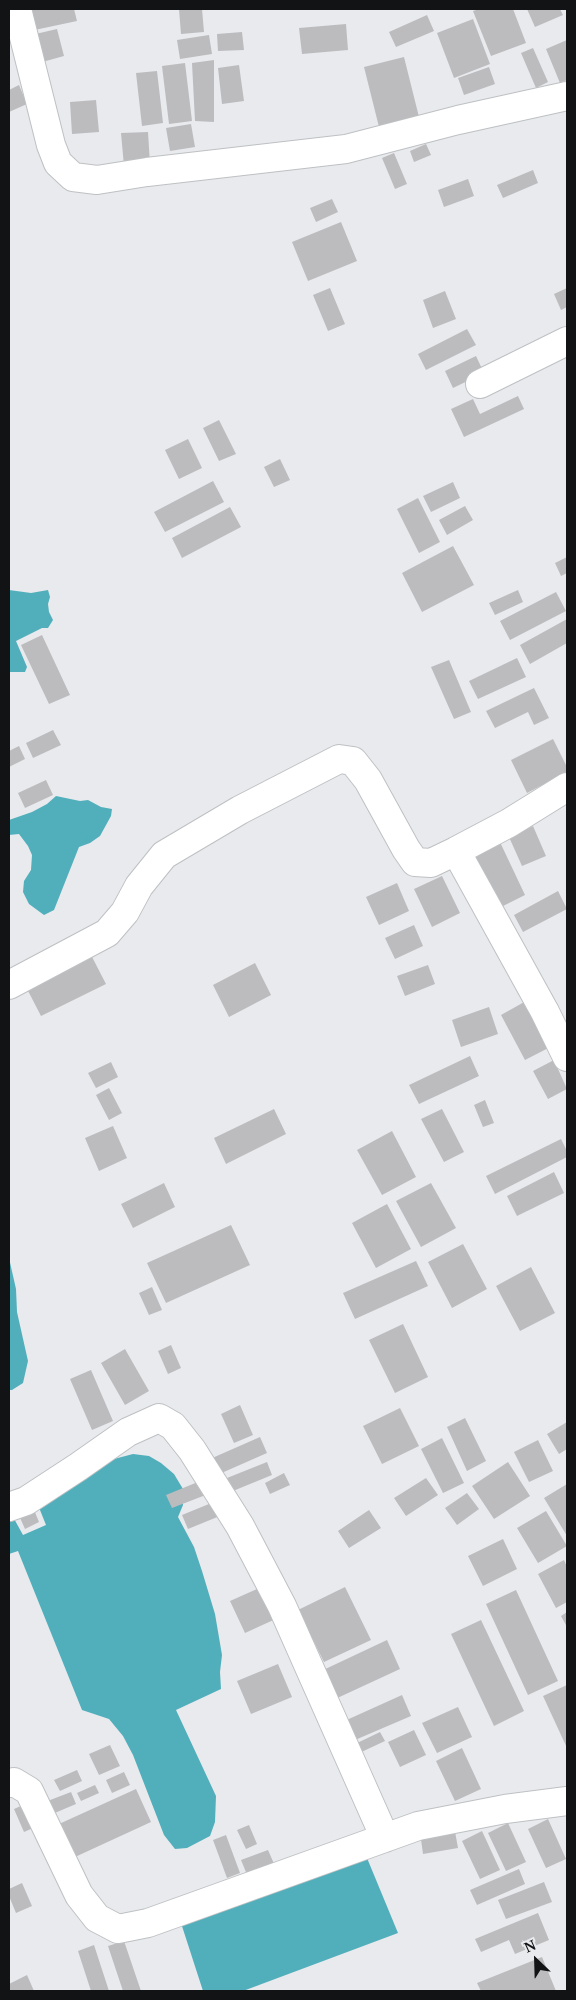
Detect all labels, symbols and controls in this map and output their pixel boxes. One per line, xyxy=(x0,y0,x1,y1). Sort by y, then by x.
north arrow xyxy=(511,1935,561,1985)
text: N xyxy=(521,1935,539,1957)

